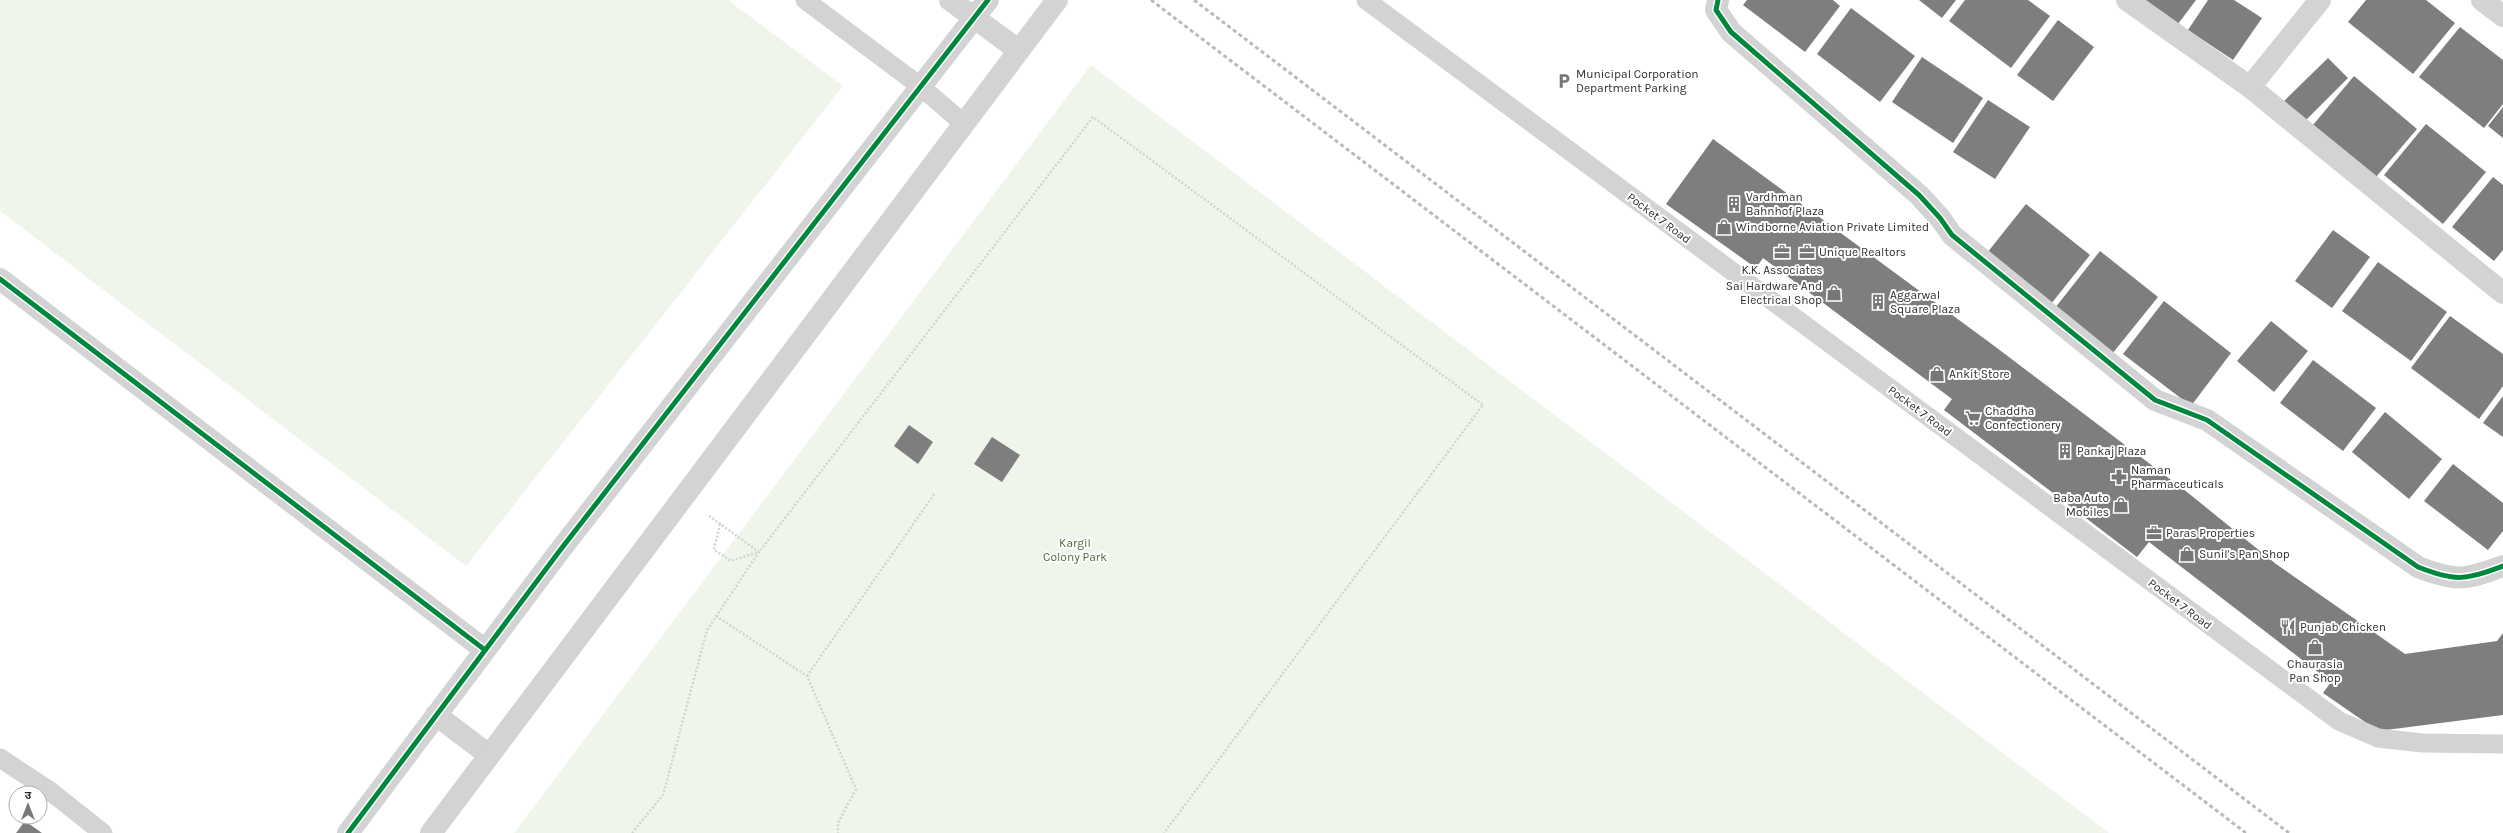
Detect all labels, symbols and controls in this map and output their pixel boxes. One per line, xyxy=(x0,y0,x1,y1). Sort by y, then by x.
place label: Municipal Corporation Department Parking xyxy=(1576,67,1699,95)
parking icon: Municipal Corporation Department Parking xyxy=(1555,72,1573,90)
street label: Pocket 7 Road xyxy=(1625,190,1693,246)
place label: Vardhman Bahnhof Plaza xyxy=(1746,190,1824,218)
building icon: Vardhman Bahnhof Plaza xyxy=(1725,195,1743,213)
shop icon: Windborne Aviation Private Limited xyxy=(1715,218,1733,236)
place label: Windborne Aviation Private Limited xyxy=(1736,220,1929,234)
office icon: K.K. Associates xyxy=(1773,243,1791,261)
office icon: Unique Realtors xyxy=(1798,243,1816,261)
place label: Unique Realtors xyxy=(1819,245,1906,259)
place label: K.K. Associates xyxy=(1741,263,1823,277)
place label: Sai Hardware And Electrical Shop xyxy=(1726,279,1822,307)
shop icon: Sai Hardware And Electrical Shop xyxy=(1825,284,1843,302)
place label: Aggarwal Square Plaza xyxy=(1890,288,1960,316)
building icon: Aggarwal Square Plaza xyxy=(1869,293,1887,311)
shop icon: Ankit Store xyxy=(1928,365,1946,383)
place label: Ankit Store xyxy=(1949,367,2010,381)
street label: Pocket 7 Road xyxy=(1886,383,1954,439)
place label: Chaddha Confectionery xyxy=(1985,404,2061,432)
supermarket icon: Chaddha Confectionery xyxy=(1964,409,1982,427)
building icon: Pankaj Plaza xyxy=(2056,442,2074,460)
place label: Pankaj Plaza xyxy=(2077,444,2146,458)
place label: Naman Pharmaceuticals xyxy=(2131,463,2224,491)
pharmacy icon: Naman Pharmaceuticals xyxy=(2110,468,2128,486)
place label: Baba Auto Mobiles xyxy=(2053,491,2109,519)
shop icon: Baba Auto Mobiles xyxy=(2112,496,2130,514)
office icon: Paras Properties xyxy=(2145,524,2163,542)
place label: Paras Properties xyxy=(2166,526,2255,540)
park label: Kargil Colony Park xyxy=(1043,536,1107,564)
shop icon: Sunil's Pan Shop xyxy=(2178,545,2196,563)
place label: Sunil's Pan Shop xyxy=(2199,547,2290,561)
street label: Pocket 7 Road xyxy=(2146,576,2214,632)
restaurant icon: Punjab Chicken xyxy=(2279,618,2297,636)
place label: Punjab Chicken xyxy=(2300,620,2386,634)
shop icon: Chaurasia Pan Shop xyxy=(2306,638,2324,656)
place label: Chaurasia Pan Shop xyxy=(2287,657,2343,685)
north arrow xyxy=(8,785,48,825)
text: उ xyxy=(25,789,32,802)

